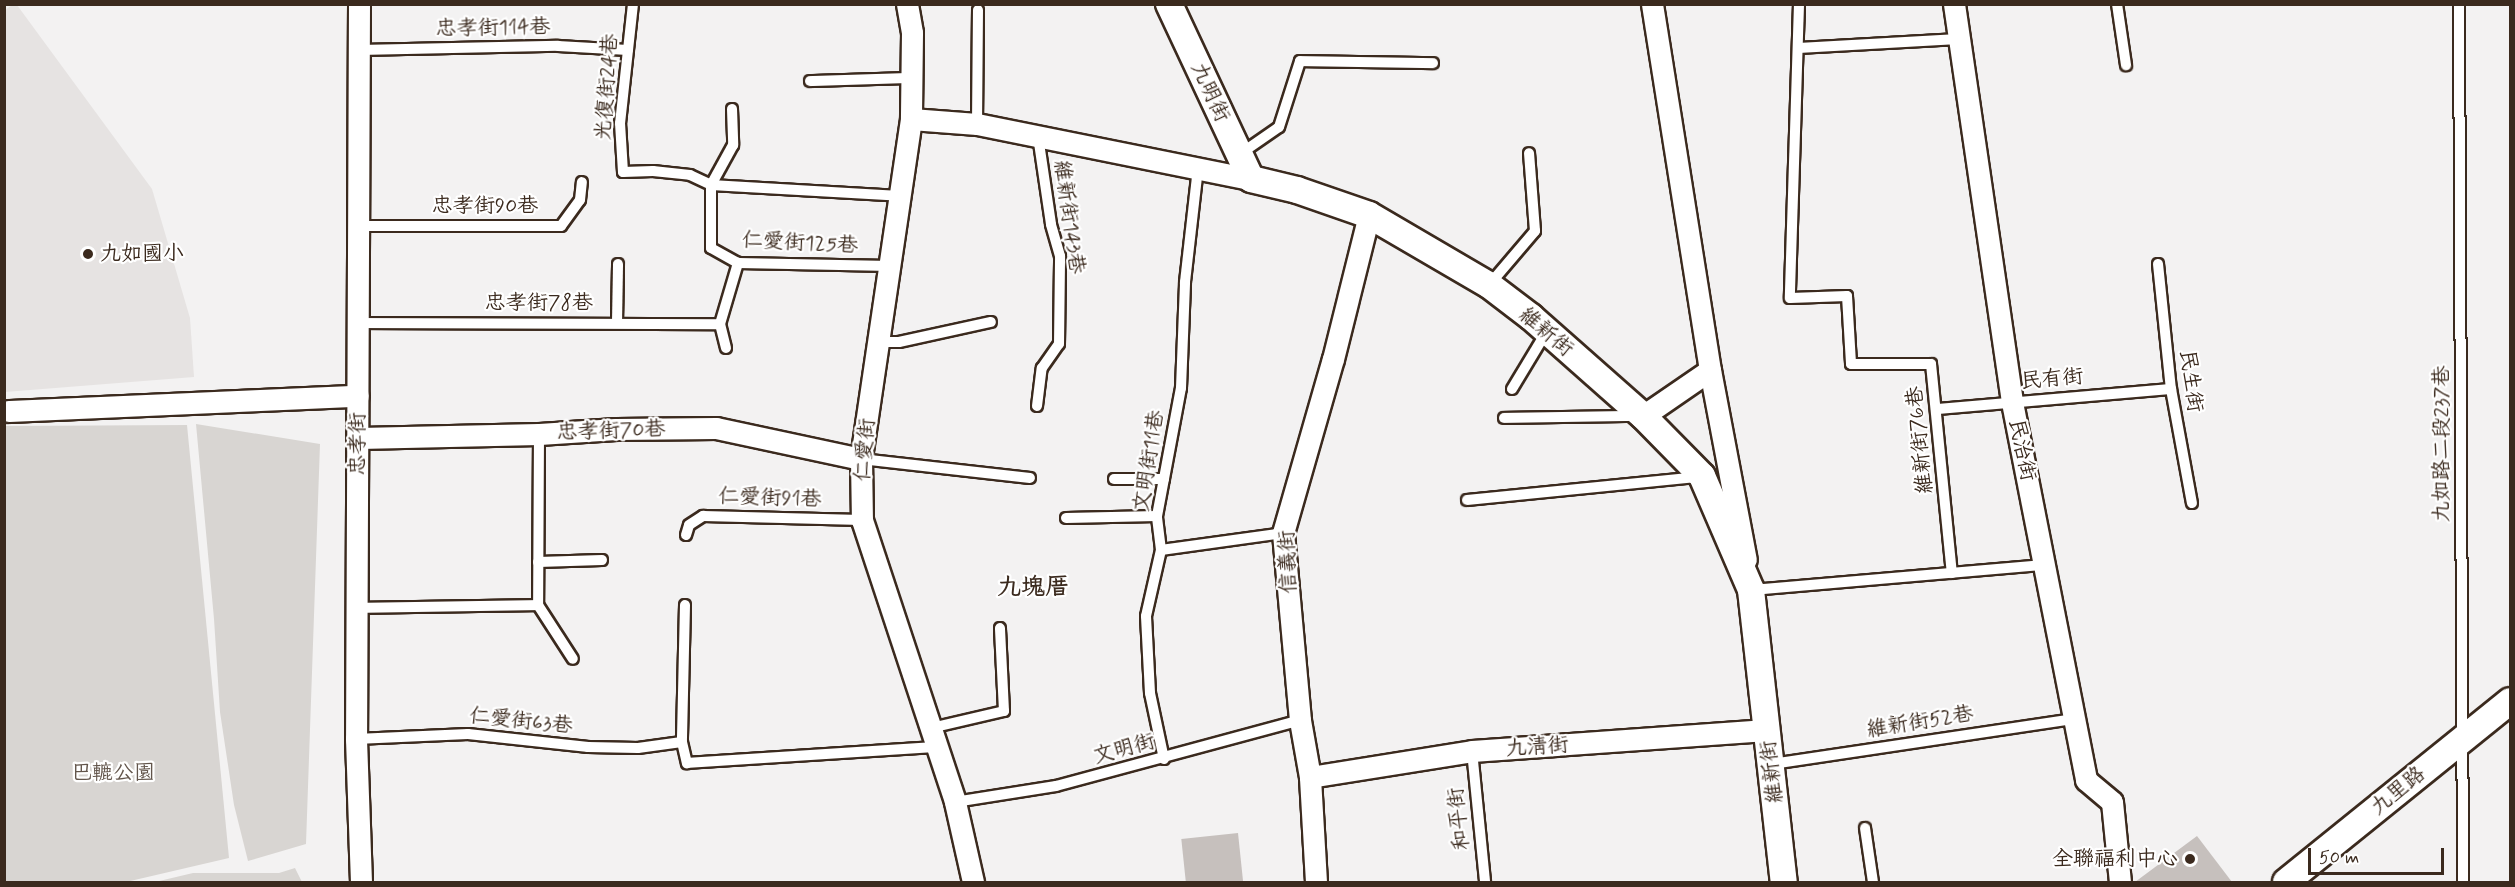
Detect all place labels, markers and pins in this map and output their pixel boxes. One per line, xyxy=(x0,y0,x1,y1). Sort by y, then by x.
place label: 九如國小 xyxy=(100,241,184,267)
marker: 九如國小 xyxy=(81,247,95,261)
place label: 全聯福利中心 xyxy=(2052,846,2178,872)
marker: 全聯福利中心 xyxy=(2183,852,2197,866)

